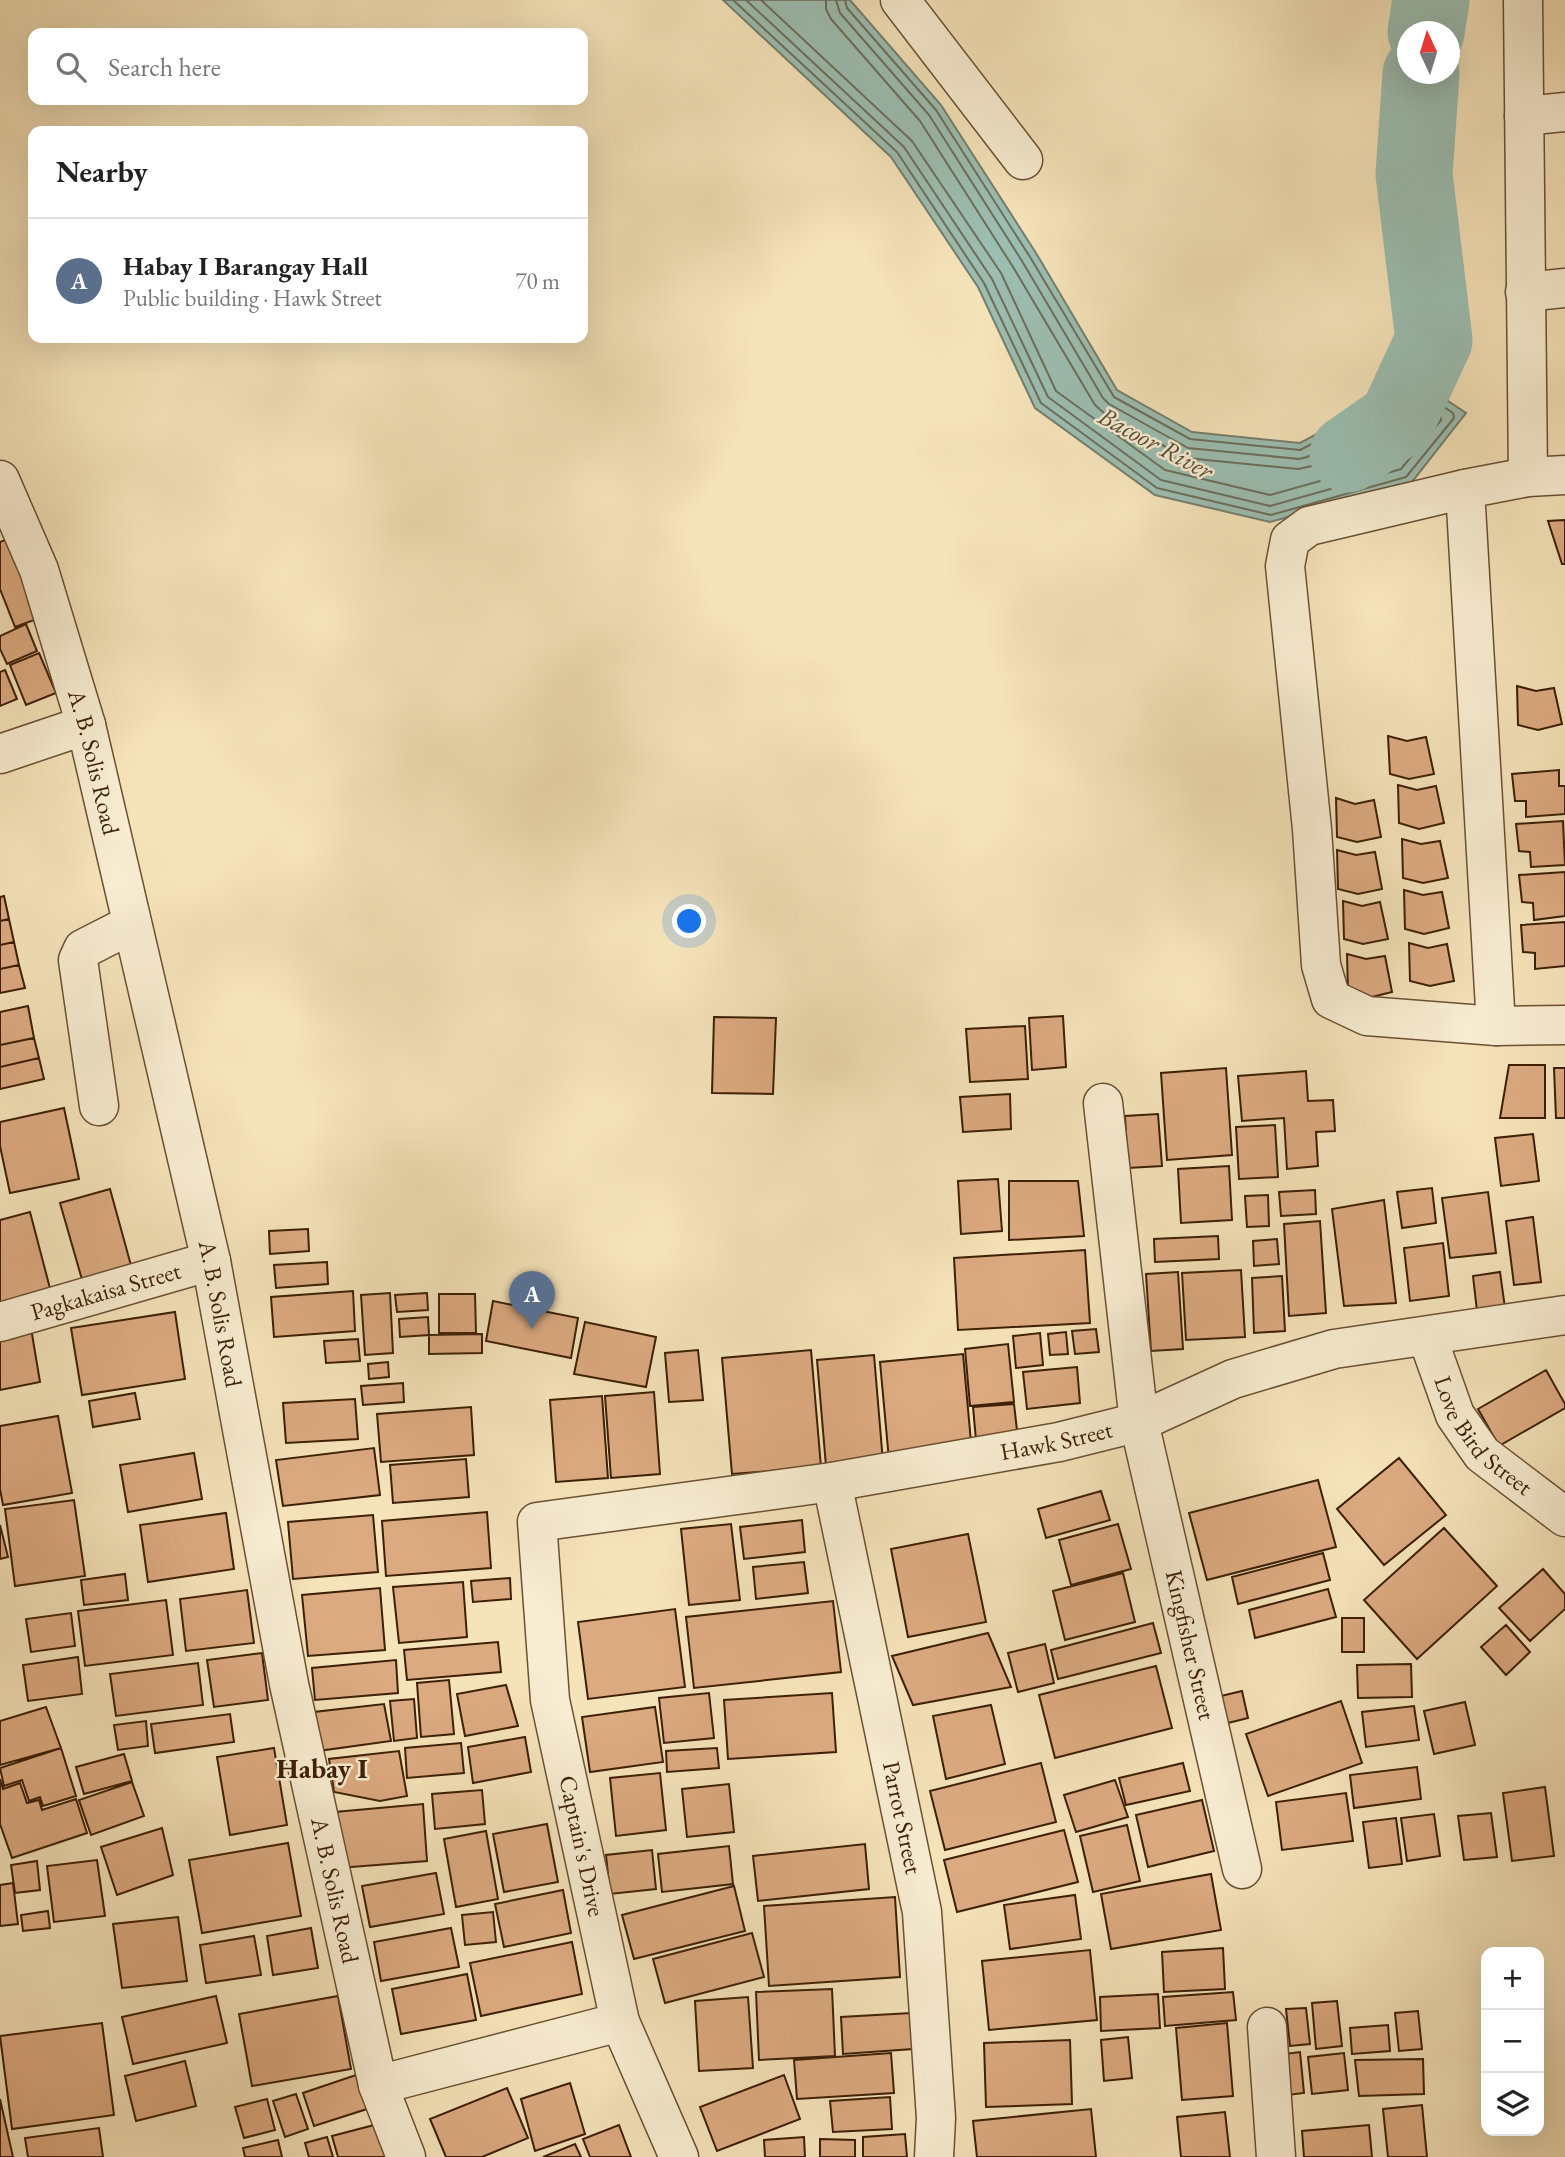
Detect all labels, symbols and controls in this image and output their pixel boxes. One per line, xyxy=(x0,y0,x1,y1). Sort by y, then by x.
north arrow xyxy=(1397,21,1460,84)
search box xyxy=(28,28,588,105)
icon: search xyxy=(52,48,90,86)
text: Search here xyxy=(108,50,221,84)
text: Nearby xyxy=(56,152,148,191)
text: Habay I Barangay Hall xyxy=(123,249,368,283)
text: A xyxy=(71,266,87,296)
text: 70 m xyxy=(515,266,560,296)
text: Public building · Hawk Street xyxy=(123,283,382,313)
water label: Bacoor River xyxy=(1092,398,1220,488)
street label: A. B. Solis Road xyxy=(61,685,127,839)
your location xyxy=(672,904,706,938)
street label: A. B. Solis Road xyxy=(191,1236,250,1390)
street label: Pagkakaisa Street xyxy=(27,1254,185,1327)
pin: A xyxy=(509,1271,555,1329)
street label: Love Bird Street xyxy=(1427,1371,1539,1502)
street label: Hawk Street xyxy=(998,1413,1116,1467)
street label: Kingfisher Street xyxy=(1159,1567,1223,1723)
district label: Habay I xyxy=(276,1750,368,1786)
street label: Parrot Street xyxy=(876,1758,930,1877)
street label: Captain's Drive xyxy=(552,1773,613,1919)
street label: A. B. Solis Road xyxy=(304,1813,367,1967)
map controls xyxy=(1481,1947,1544,2136)
button: + xyxy=(1481,1947,1544,2010)
button: − xyxy=(1481,2010,1544,2073)
button: layers xyxy=(1481,2073,1544,2136)

